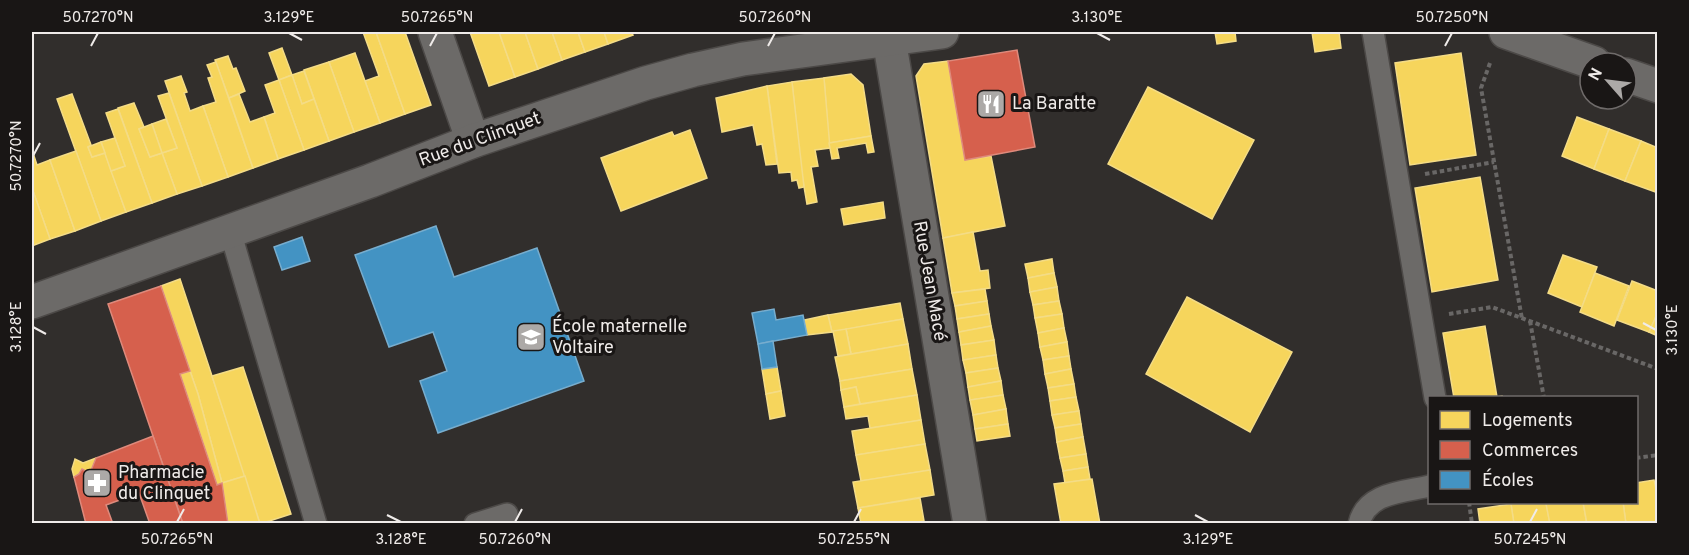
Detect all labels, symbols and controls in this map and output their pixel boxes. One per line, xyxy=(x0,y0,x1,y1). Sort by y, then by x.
text: 50.7270°N xyxy=(62,9,134,28)
text: 3.129°E xyxy=(263,9,315,28)
text: 50.7265°N xyxy=(401,9,473,28)
text: 50.7260°N xyxy=(739,9,811,28)
text: 3.130°E xyxy=(1071,9,1123,28)
text: 50.7250°N xyxy=(1415,9,1489,28)
north arrow xyxy=(1578,51,1638,111)
text: N xyxy=(1585,65,1608,85)
restaurant icon: La Baratte xyxy=(975,88,1007,120)
place label: La Baratte xyxy=(1012,93,1096,116)
street label: Rue du Clinquet xyxy=(416,107,544,173)
text: 50.7270°N xyxy=(8,120,27,192)
street label: Rue Jean Macé xyxy=(907,219,951,343)
text: 3.128°E xyxy=(8,301,27,353)
text: 3.130°E xyxy=(1664,304,1683,356)
place label: École maternelle Voltaire xyxy=(552,314,687,360)
school or university icon: École maternelle Voltaire xyxy=(515,321,547,353)
legend xyxy=(1428,396,1638,504)
text: Logements xyxy=(1482,410,1573,433)
text: Commerces xyxy=(1482,440,1578,463)
place label: Pharmacie du Clinquet xyxy=(118,462,210,506)
pharmacy icon: Pharmacie du Clinquet xyxy=(81,467,113,499)
text: Écoles xyxy=(1482,468,1534,493)
text: 50.7265°N xyxy=(141,531,213,550)
text: 3.128°E xyxy=(375,531,427,550)
text: 50.7260°N xyxy=(479,531,551,550)
text: 50.7255°N xyxy=(818,531,890,550)
text: 3.129°E xyxy=(1182,531,1234,550)
text: 50.7245°N xyxy=(1494,531,1566,550)

